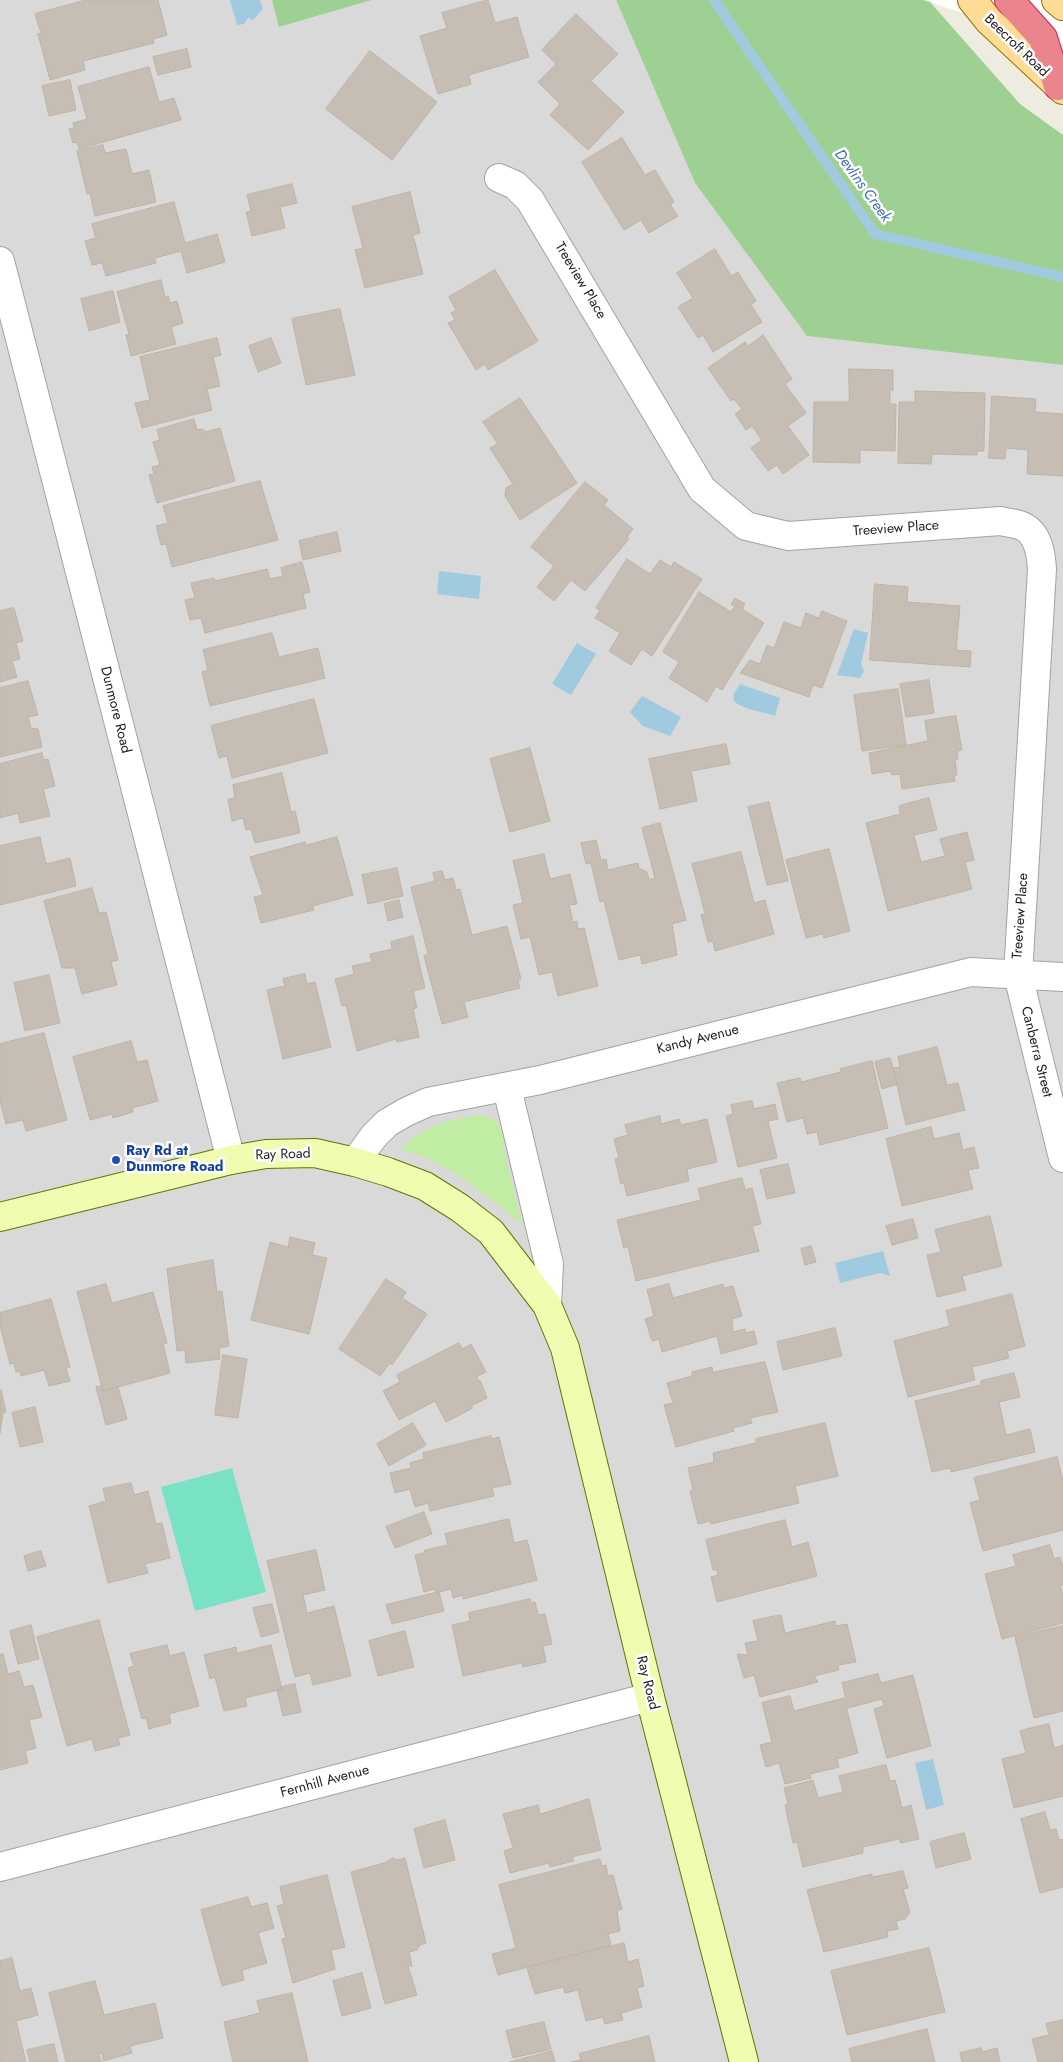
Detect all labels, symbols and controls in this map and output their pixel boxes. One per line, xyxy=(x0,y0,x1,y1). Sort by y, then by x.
street label: Beecroft Road xyxy=(980,11,1052,81)
water label: Devlins Creek xyxy=(830,146,894,226)
street label: Treeview Place xyxy=(551,240,609,322)
street label: Treeview Place xyxy=(852,518,940,540)
street label: Dunmore Road xyxy=(96,665,134,755)
street label: Treeview Place xyxy=(1010,872,1032,960)
street label: Canberra Street xyxy=(1017,1005,1055,1099)
street label: Kandy Avenue xyxy=(655,1022,741,1058)
place label: Ray Rd at Dunmore Road xyxy=(126,1144,223,1176)
street label: Ray Road xyxy=(255,1146,311,1164)
marker: Ray Rd at Dunmore Road xyxy=(110,1154,122,1166)
street label: Ray Road xyxy=(632,1654,662,1712)
street label: Fernhill Avenue xyxy=(279,1762,371,1802)

